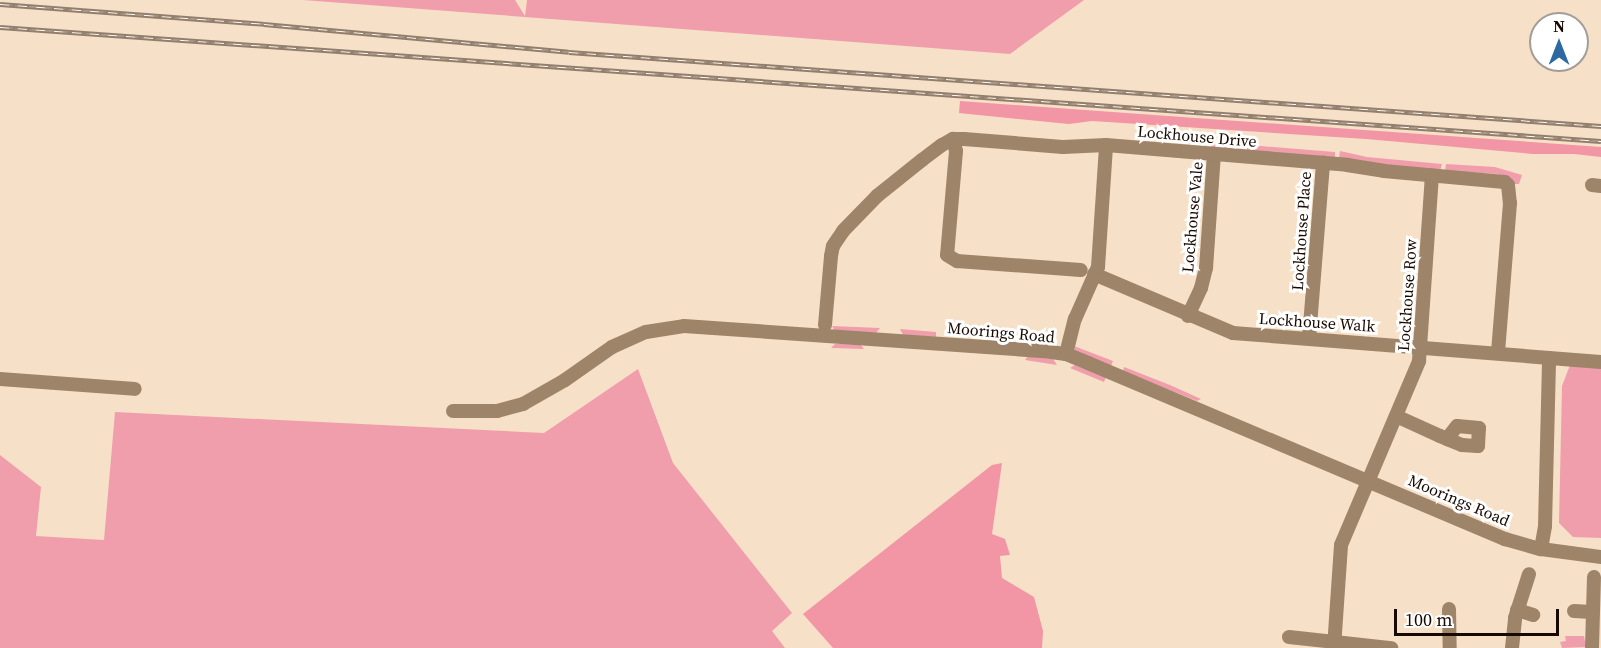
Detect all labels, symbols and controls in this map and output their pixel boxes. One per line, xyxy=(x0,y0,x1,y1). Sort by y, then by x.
north arrow xyxy=(1529,12,1589,72)
text: N xyxy=(1553,15,1565,37)
street label: Lockhouse Drive xyxy=(1137,121,1257,151)
street label: Lockhouse Vale xyxy=(1178,161,1206,273)
street label: Lockhouse Place xyxy=(1287,171,1315,291)
street label: Lockhouse Row xyxy=(1394,238,1420,352)
street label: Lockhouse Walk xyxy=(1258,308,1376,336)
street label: Moorings Road xyxy=(946,318,1056,346)
street label: Moorings Road xyxy=(1405,470,1513,530)
scale bar xyxy=(1397,597,1562,635)
text: 100 m xyxy=(1405,607,1452,632)

